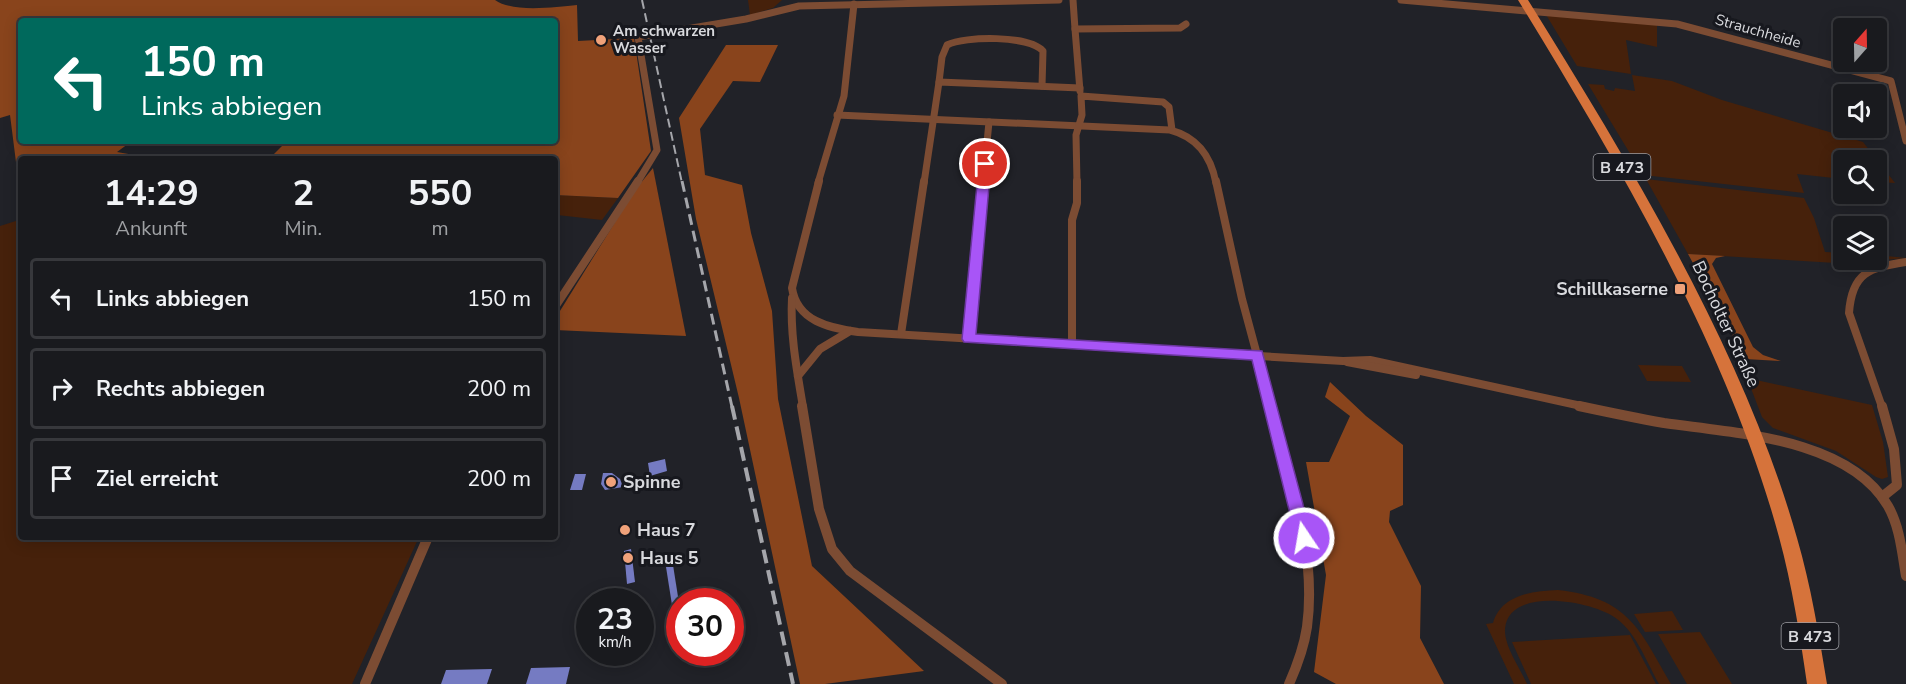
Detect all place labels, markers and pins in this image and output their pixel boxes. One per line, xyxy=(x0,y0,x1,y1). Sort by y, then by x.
place label: Am schwarzen Wasser xyxy=(613,21,715,58)
marker: Am schwarzen Wasser xyxy=(594,33,608,47)
pin xyxy=(959,138,1010,189)
place label: Schillkaserne xyxy=(1556,277,1668,301)
marker: Schillkaserne xyxy=(1673,282,1687,296)
place label: Spinne xyxy=(623,470,681,494)
marker: Spinne xyxy=(604,475,618,489)
place label: Haus 7 xyxy=(637,518,696,542)
marker: Haus 7 xyxy=(618,523,632,537)
place label: Haus 5 xyxy=(640,546,699,570)
marker: Haus 5 xyxy=(621,551,635,565)

